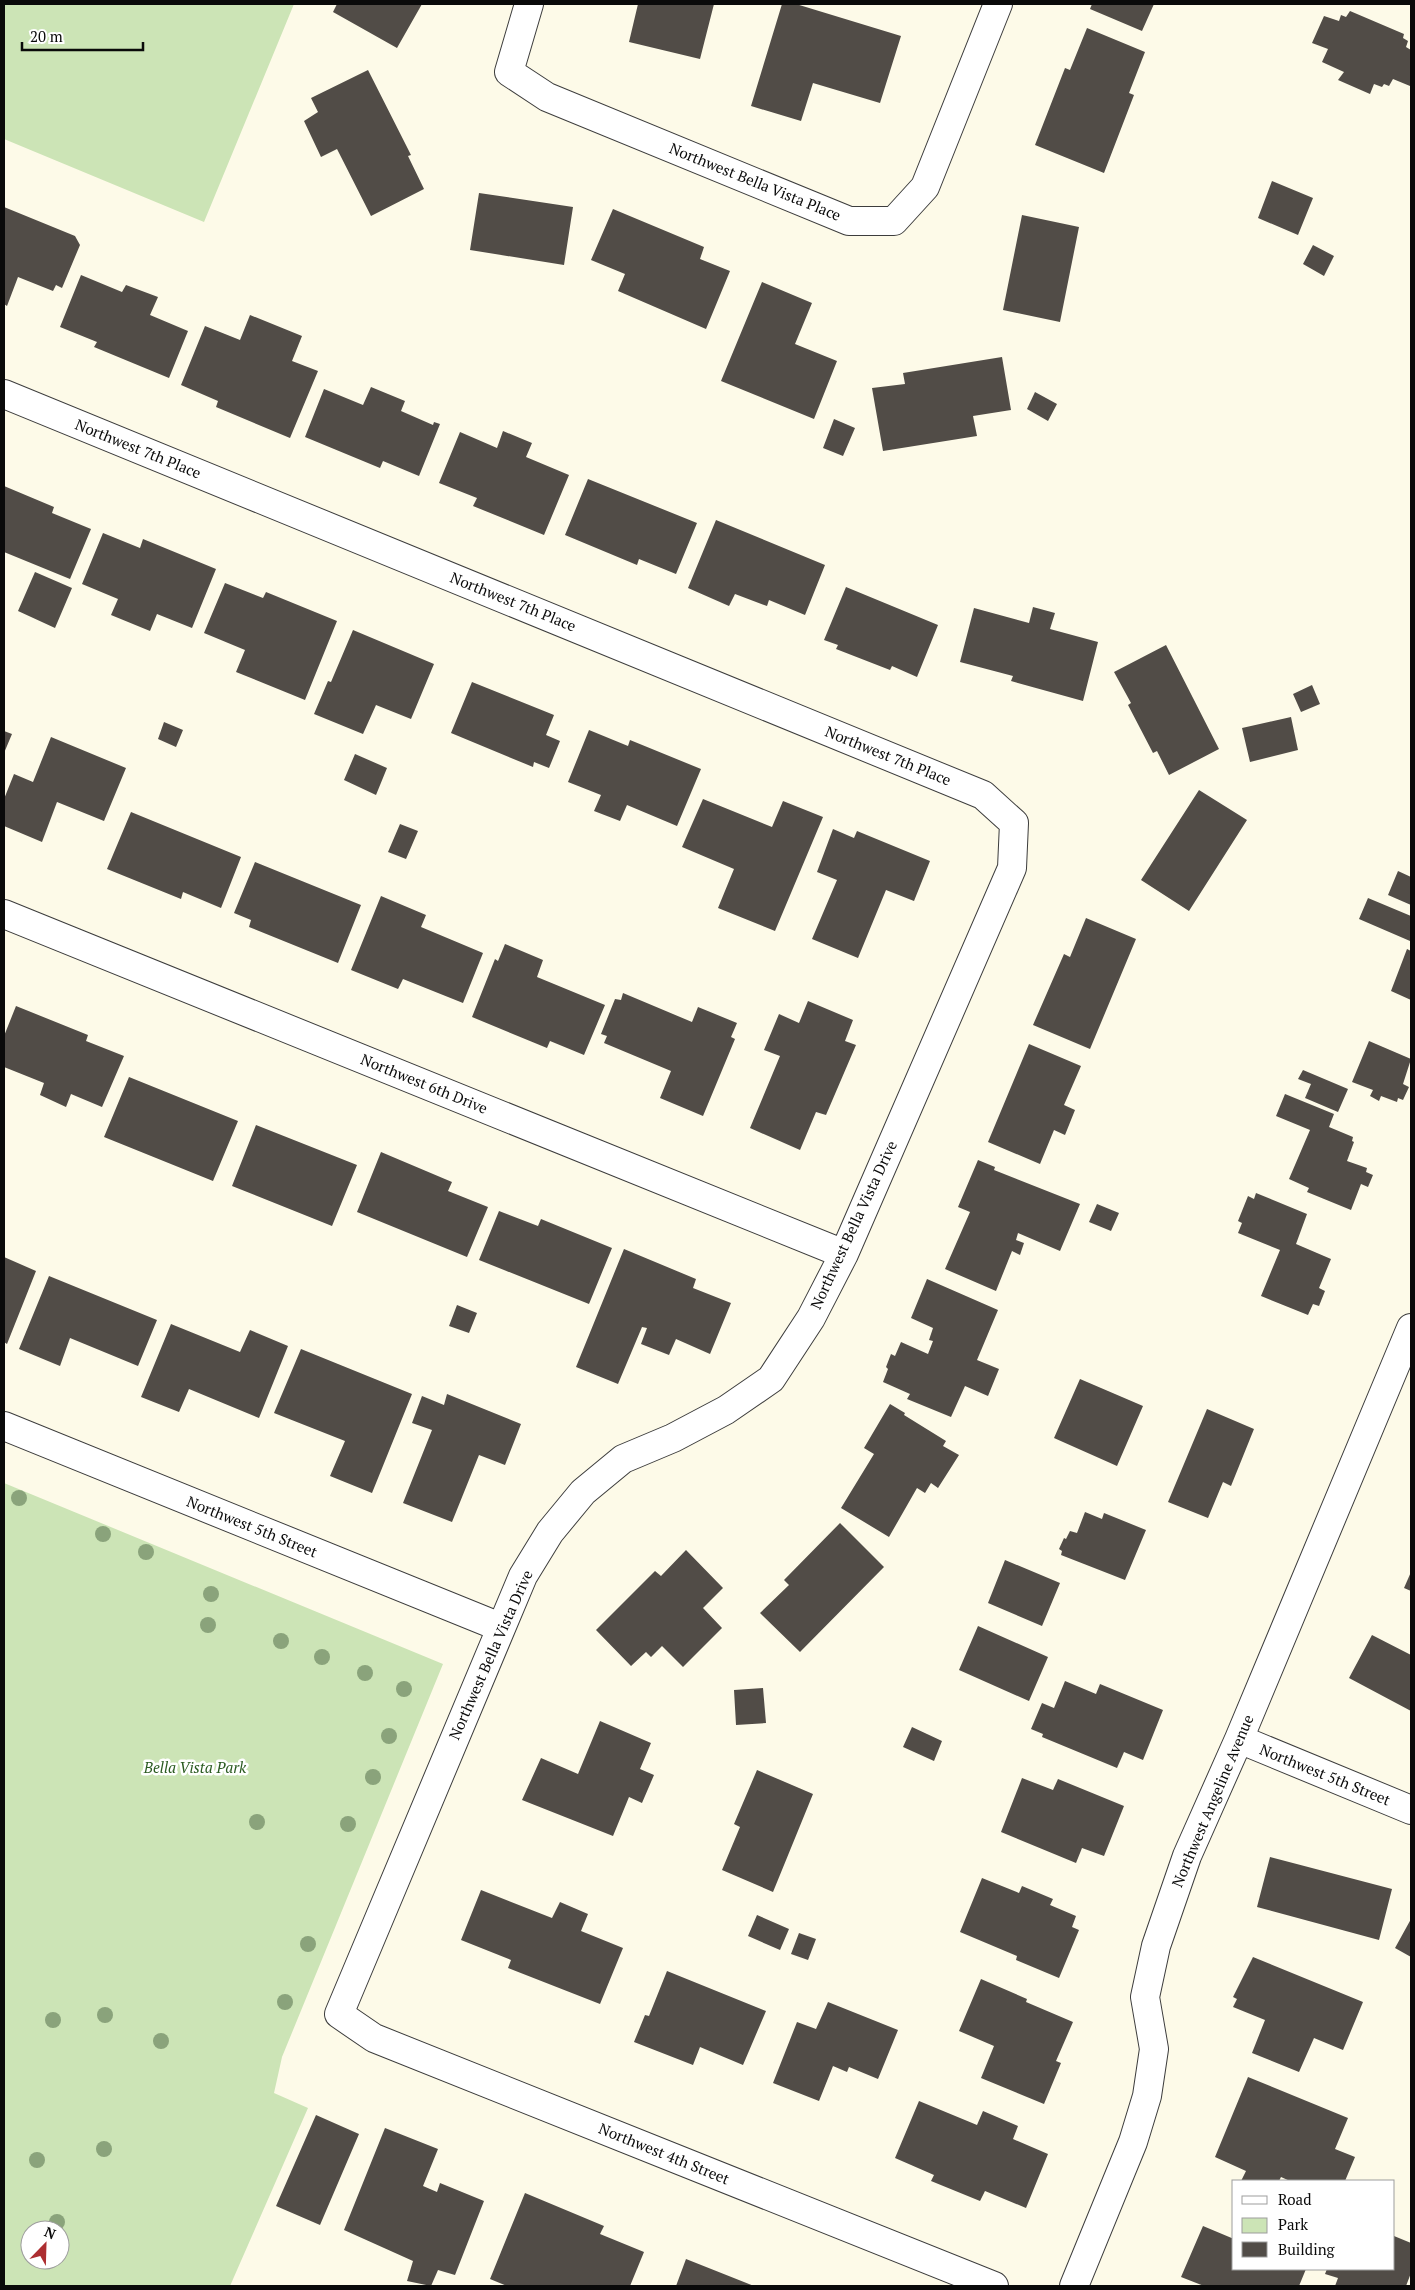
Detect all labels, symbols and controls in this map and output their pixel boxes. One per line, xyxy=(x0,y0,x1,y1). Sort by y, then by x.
scale bar xyxy=(22,20,144,52)
text: 20 m xyxy=(30,26,63,46)
street label: Northwest Bella Vista Place xyxy=(667,137,844,225)
street label: Northwest 7th Place xyxy=(72,414,204,482)
street label: Northwest 7th Place xyxy=(447,567,579,635)
street label: Northwest 7th Place xyxy=(822,721,954,789)
street label: Northwest 6th Drive xyxy=(358,1048,491,1118)
street label: Northwest Bella Vista Drive xyxy=(805,1137,901,1312)
street label: Northwest 5th Street xyxy=(184,1491,321,1562)
street label: Northwest Bella Vista Drive xyxy=(444,1567,537,1743)
street label: Northwest Angeline Avenue xyxy=(1167,1711,1258,1890)
street label: Northwest 5th Street xyxy=(1257,1739,1394,1810)
park label: Bella Vista Park xyxy=(143,1757,247,1777)
street label: Northwest 4th Street xyxy=(596,2118,733,2189)
legend xyxy=(1232,2180,1395,2270)
text: Road xyxy=(1278,2189,1311,2209)
text: Park xyxy=(1278,2214,1308,2234)
north arrow xyxy=(20,2220,70,2270)
text: N xyxy=(42,2222,59,2244)
text: Building xyxy=(1278,2239,1336,2259)

